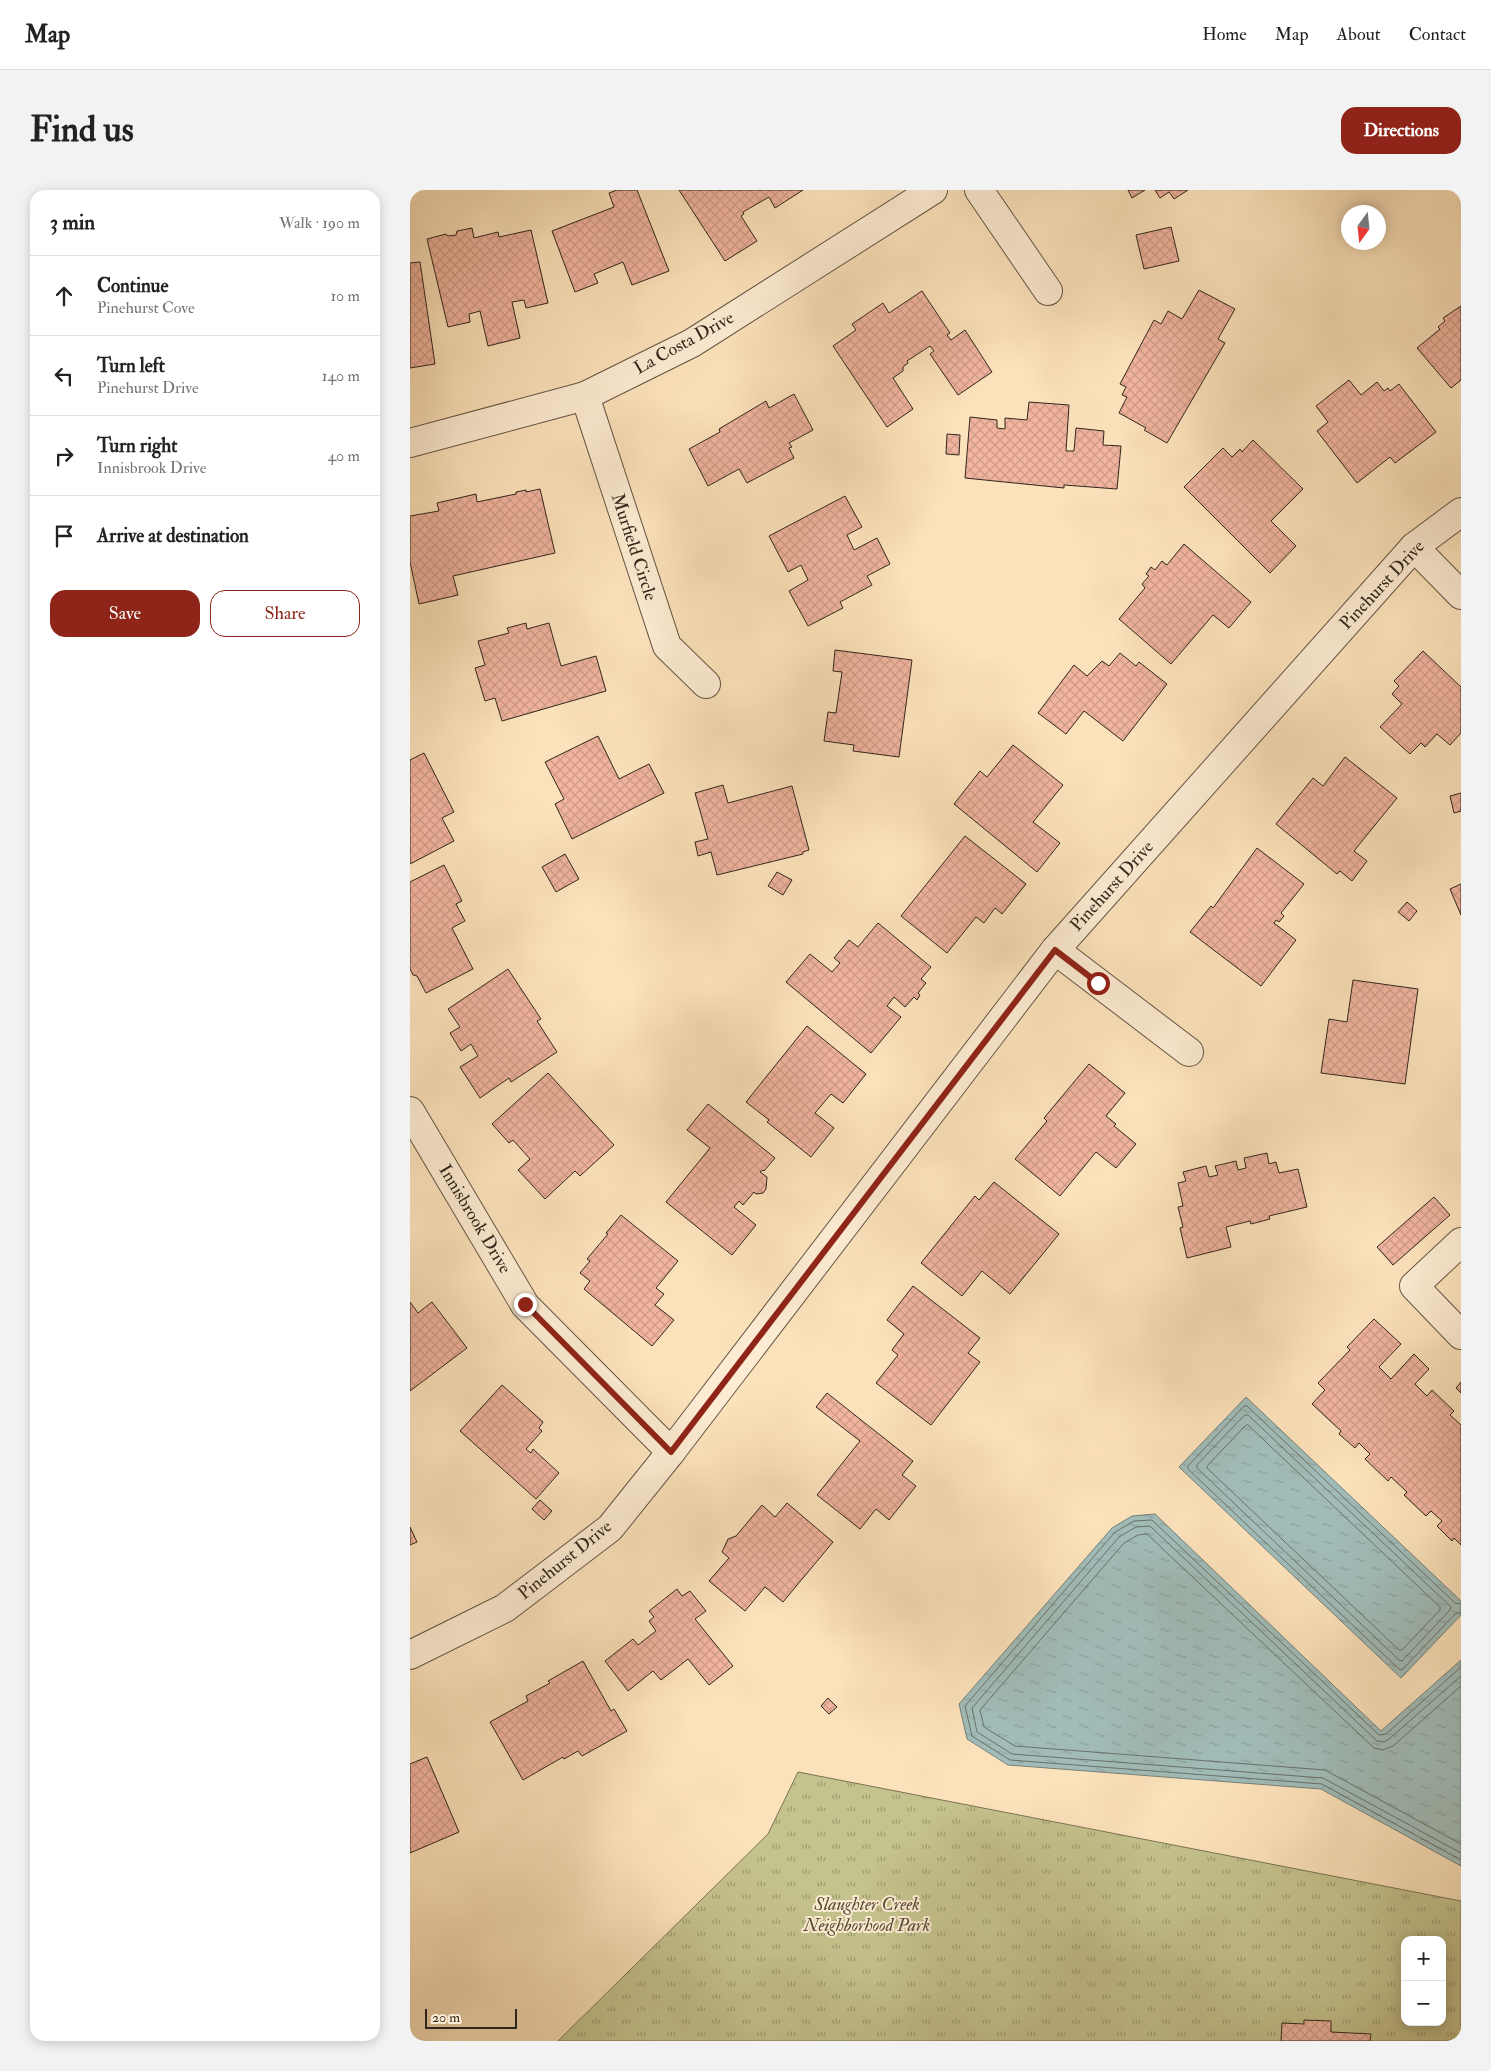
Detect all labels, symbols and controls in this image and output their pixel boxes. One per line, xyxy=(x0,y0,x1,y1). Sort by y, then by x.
text: Map xyxy=(25,19,70,50)
text: Home xyxy=(1202,23,1247,46)
text: Map xyxy=(1275,23,1309,46)
text: About xyxy=(1337,23,1381,46)
text: Contact xyxy=(1409,23,1466,46)
button: Directions xyxy=(1341,107,1461,154)
text: Find us xyxy=(30,108,134,152)
north arrow xyxy=(1341,205,1386,250)
text: 3 min xyxy=(50,209,95,236)
text: Walk · 190 m xyxy=(279,213,360,233)
text: Continue xyxy=(97,274,168,298)
icon: ahead xyxy=(50,282,78,310)
text: 10 m xyxy=(330,286,360,306)
text: Pinehurst Cove xyxy=(97,298,195,318)
street label: La Costa Drive xyxy=(630,306,738,380)
text: Turn left xyxy=(97,354,165,378)
icon: left xyxy=(50,362,78,390)
text: 140 m xyxy=(322,366,360,386)
text: Pinehurst Drive xyxy=(97,378,199,398)
text: Turn right xyxy=(97,434,177,458)
icon: right xyxy=(50,442,78,470)
text: 40 m xyxy=(327,446,360,466)
text: Innisbrook Drive xyxy=(97,458,206,478)
street label: Murfield Circle xyxy=(606,490,662,604)
icon: arrive xyxy=(50,522,78,550)
text: Arrive at destination xyxy=(97,524,249,548)
street label: Pinehurst Drive xyxy=(1335,535,1430,635)
button: Save xyxy=(50,590,200,637)
button: Share xyxy=(210,590,360,637)
street label: Pinehurst Drive xyxy=(1065,835,1159,936)
route start xyxy=(1087,972,1110,995)
street label: Innisbrook Drive xyxy=(433,1160,517,1278)
route end xyxy=(514,1293,537,1316)
street label: Pinehurst Drive xyxy=(513,1515,617,1605)
park label: Slaughter Creek Neighborhood Park xyxy=(803,1893,930,1937)
map controls xyxy=(1401,1936,1446,2026)
button: + xyxy=(1401,1936,1446,1981)
button: − xyxy=(1401,1981,1446,2026)
scale bar xyxy=(425,2006,518,2029)
text: 20 m xyxy=(432,2009,460,2026)

